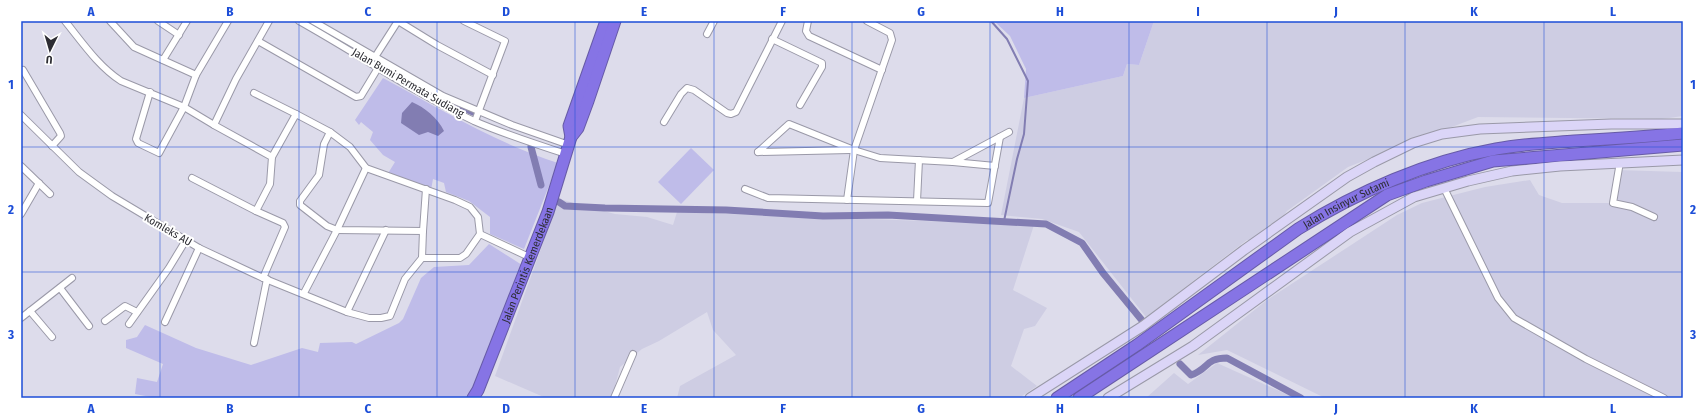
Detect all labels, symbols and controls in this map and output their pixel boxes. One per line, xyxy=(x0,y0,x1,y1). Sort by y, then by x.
text: A xyxy=(86,4,95,19)
text: B xyxy=(226,4,234,19)
text: C xyxy=(365,4,372,19)
text: D xyxy=(502,4,510,19)
text: E xyxy=(641,4,647,19)
text: F xyxy=(780,4,786,19)
text: G xyxy=(917,4,925,19)
text: H xyxy=(1056,4,1064,19)
text: I xyxy=(1196,4,1200,19)
text: J xyxy=(1333,4,1338,19)
text: K xyxy=(1470,4,1478,19)
text: L xyxy=(1610,4,1616,19)
north arrow xyxy=(30,30,70,70)
street label: Jalan Bumi Permata Sudiang xyxy=(350,46,467,121)
text: U xyxy=(45,53,53,66)
text: 1 xyxy=(8,77,14,92)
text: 1 xyxy=(1690,77,1696,92)
street label: Jalan Insinyur Sutami xyxy=(1300,176,1391,231)
text: 2 xyxy=(7,202,14,217)
text: 2 xyxy=(1689,202,1696,217)
street label: Jalan Perintis Kemerdekaan xyxy=(499,205,556,325)
street label: Komleks AU xyxy=(142,211,194,249)
text: 3 xyxy=(7,327,14,342)
text: 3 xyxy=(1689,327,1696,342)
text: A xyxy=(86,401,95,416)
text: B xyxy=(226,401,234,416)
text: C xyxy=(365,401,372,416)
text: D xyxy=(502,401,510,416)
text: E xyxy=(641,401,647,416)
text: F xyxy=(780,401,786,416)
text: G xyxy=(917,401,925,416)
text: H xyxy=(1056,401,1064,416)
text: I xyxy=(1196,401,1200,416)
text: J xyxy=(1333,401,1338,416)
text: K xyxy=(1470,401,1478,416)
text: L xyxy=(1610,401,1616,416)

